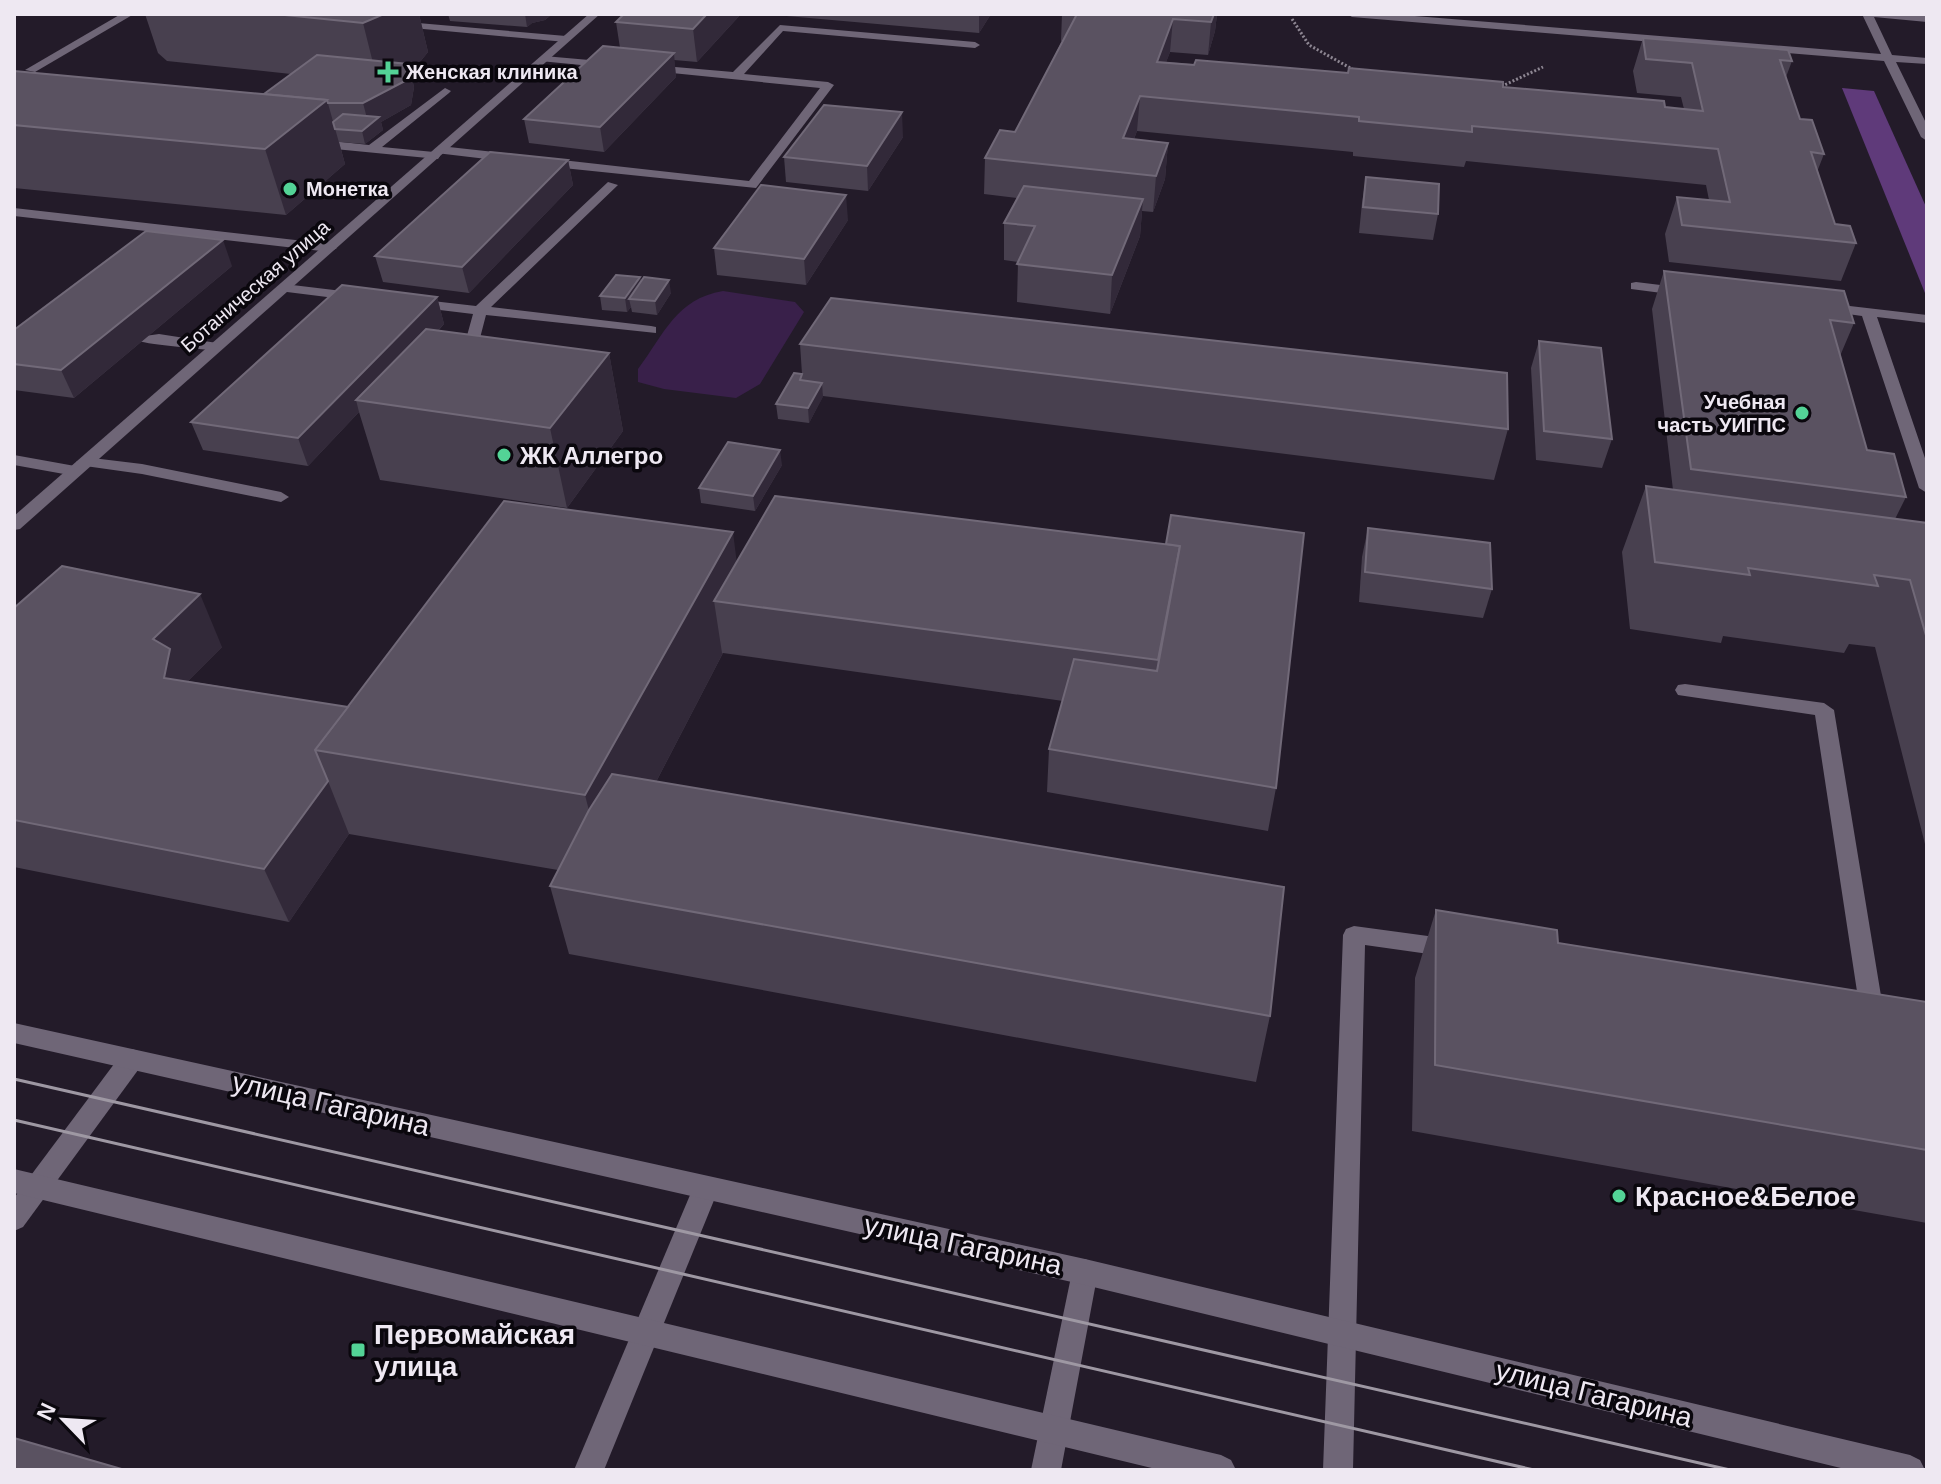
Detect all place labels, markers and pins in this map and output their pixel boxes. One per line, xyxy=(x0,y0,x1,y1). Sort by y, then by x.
marker: Женская клиника xyxy=(377,61,399,83)
place label: Женская клиника xyxy=(405,61,578,83)
place label: Монетка xyxy=(306,178,390,200)
marker: Монетка xyxy=(281,180,299,198)
place label: Учебная часть УИГПС xyxy=(1658,391,1786,436)
marker: Учебная часть УИГПС xyxy=(1793,404,1811,422)
place label: ЖК Аллегро xyxy=(519,442,663,469)
marker: ЖК Аллегро xyxy=(495,446,513,464)
place label: Красное&Белое xyxy=(1635,1181,1856,1212)
marker: Красное&Белое xyxy=(1610,1187,1628,1205)
place label: Первомайская улица xyxy=(374,1319,575,1382)
marker: Первомайская улица xyxy=(349,1341,367,1359)

